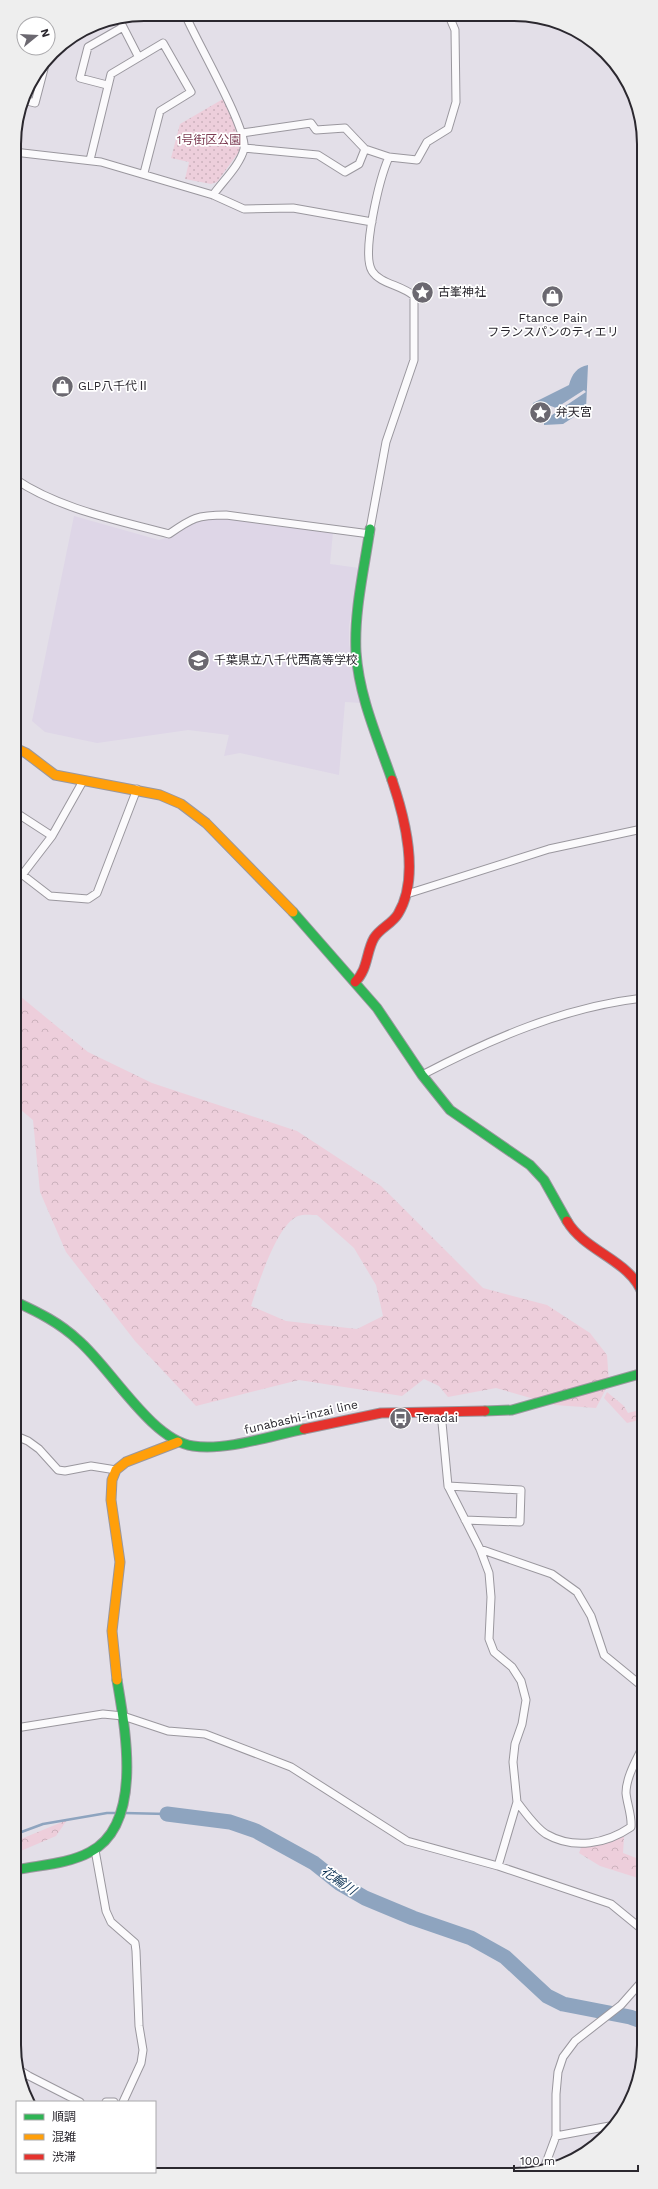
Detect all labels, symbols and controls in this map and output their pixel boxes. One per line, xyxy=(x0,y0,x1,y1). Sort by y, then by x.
north arrow xyxy=(16,16,56,56)
text: N xyxy=(38,27,52,39)
park label: 1号街区公園 xyxy=(177,133,241,147)
place icon: 古峯神社 xyxy=(409,279,435,305)
shop icon: Ftance Pain フランスパンのティエリ xyxy=(540,284,566,310)
place label: 古峯神社 xyxy=(438,285,486,299)
place label: Ftance Pain フランスパンのティエリ xyxy=(487,311,619,339)
shop icon: GLP八千代Ⅱ xyxy=(50,373,76,399)
place label: GLP八千代Ⅱ xyxy=(78,379,149,393)
place icon: 弁天宮 xyxy=(528,399,554,425)
place label: 弁天宮 xyxy=(556,405,592,419)
school or university icon: 千葉県立八千代西高等学校 xyxy=(185,647,211,673)
place label: 千葉県立八千代西高等学校 xyxy=(214,653,358,667)
street label: funabashi-inzai line xyxy=(243,1397,359,1437)
bus stop icon: Teradai xyxy=(388,1405,414,1431)
place label: Teradai xyxy=(416,1411,458,1425)
water label: 花輪川 xyxy=(318,1863,361,1899)
legend xyxy=(16,2101,156,2173)
text: 順調 xyxy=(52,2110,76,2124)
text: 混雑 xyxy=(52,2130,76,2144)
scale bar xyxy=(514,2147,638,2173)
text: 渋滞 xyxy=(52,2150,76,2164)
text: 100 m xyxy=(520,2154,555,2168)

